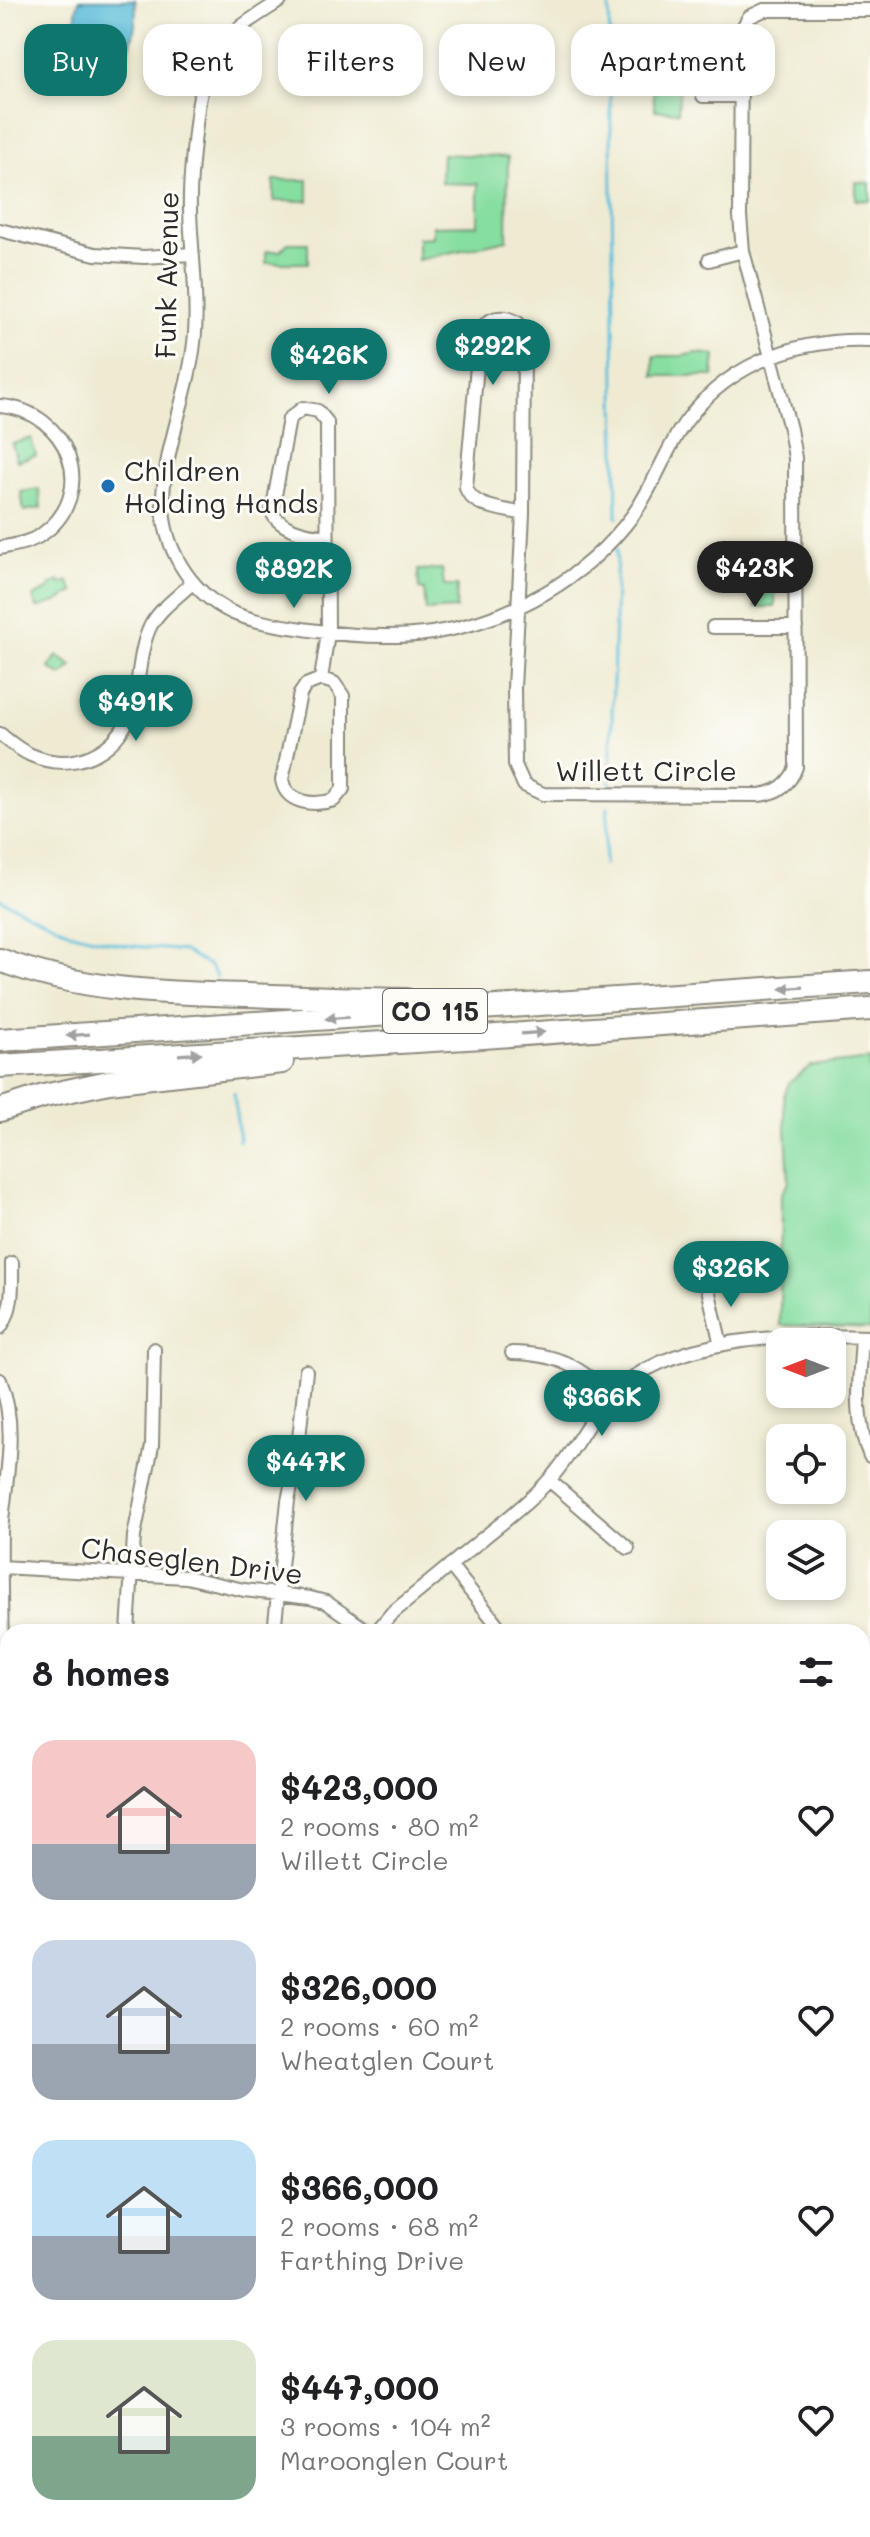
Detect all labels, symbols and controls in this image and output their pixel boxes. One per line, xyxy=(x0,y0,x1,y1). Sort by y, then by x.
chip: Buy xyxy=(24,24,127,96)
chip: Rent xyxy=(143,24,262,96)
chip: Filters xyxy=(278,24,423,96)
chip: New xyxy=(439,24,555,96)
chip: Apartment xyxy=(571,24,775,96)
street label: Funk Avenue xyxy=(147,191,185,359)
pin: $292K xyxy=(437,319,549,387)
pin: $426K xyxy=(273,328,385,396)
text: $292K xyxy=(454,328,532,362)
text: $426K xyxy=(289,337,369,371)
place label: Children Holding Hands xyxy=(124,452,319,520)
marker: Children Holding Hands xyxy=(99,477,117,495)
pin: $423K xyxy=(699,541,811,609)
pin: $892K xyxy=(238,542,350,610)
text: $423K xyxy=(715,550,795,584)
text: $892K xyxy=(254,551,334,585)
pin: $491K xyxy=(80,675,192,743)
text: $491K xyxy=(98,684,174,718)
street label: Willett Circle xyxy=(555,752,737,788)
one-way arrow xyxy=(779,982,804,995)
road number: CO 115 xyxy=(383,989,487,1033)
one-way arrow xyxy=(324,1012,349,1025)
one-way arrow xyxy=(521,1027,546,1040)
one-way arrow xyxy=(65,1029,90,1042)
one-way arrow xyxy=(178,1047,203,1060)
pin: $326K xyxy=(675,1241,787,1309)
text: $326K xyxy=(691,1250,771,1284)
north arrow xyxy=(766,1328,846,1408)
map controls xyxy=(766,1328,846,1600)
pin: $366K xyxy=(546,1370,658,1438)
text: $366K xyxy=(562,1379,642,1413)
button: locate xyxy=(766,1424,846,1504)
pin: $447K xyxy=(250,1435,362,1503)
text: $447K xyxy=(266,1444,346,1478)
button: layers xyxy=(766,1520,846,1600)
street label: Chaseglen Drive xyxy=(79,1529,305,1591)
text: 8 homes xyxy=(32,1650,170,1695)
icon: filters xyxy=(794,1650,838,1694)
text: $423,000 xyxy=(280,1764,438,1809)
icon: home xyxy=(96,1772,192,1868)
icon: heart xyxy=(794,1798,838,1842)
text: 2 rooms · 80 m² xyxy=(280,1809,479,1843)
text: Willett Circle xyxy=(280,1843,449,1877)
text: $326,000 xyxy=(280,1964,437,2009)
icon: home xyxy=(96,1972,192,2068)
icon: heart xyxy=(794,1998,838,2042)
text: 2 rooms · 60 m² xyxy=(280,2009,479,2043)
text: Wheatglen Court xyxy=(280,2043,494,2077)
text: $366,000 xyxy=(280,2164,439,2209)
icon: home xyxy=(96,2172,192,2268)
icon: heart xyxy=(794,2198,838,2242)
text: 2 rooms · 68 m² xyxy=(280,2209,478,2243)
text: Farthing Drive xyxy=(280,2243,464,2277)
text: $447,000 xyxy=(280,2364,439,2409)
icon: home xyxy=(96,2372,192,2468)
icon: heart xyxy=(794,2398,838,2442)
text: 3 rooms · 104 m² xyxy=(280,2409,491,2443)
text: Maroonglen Court xyxy=(280,2443,508,2477)

